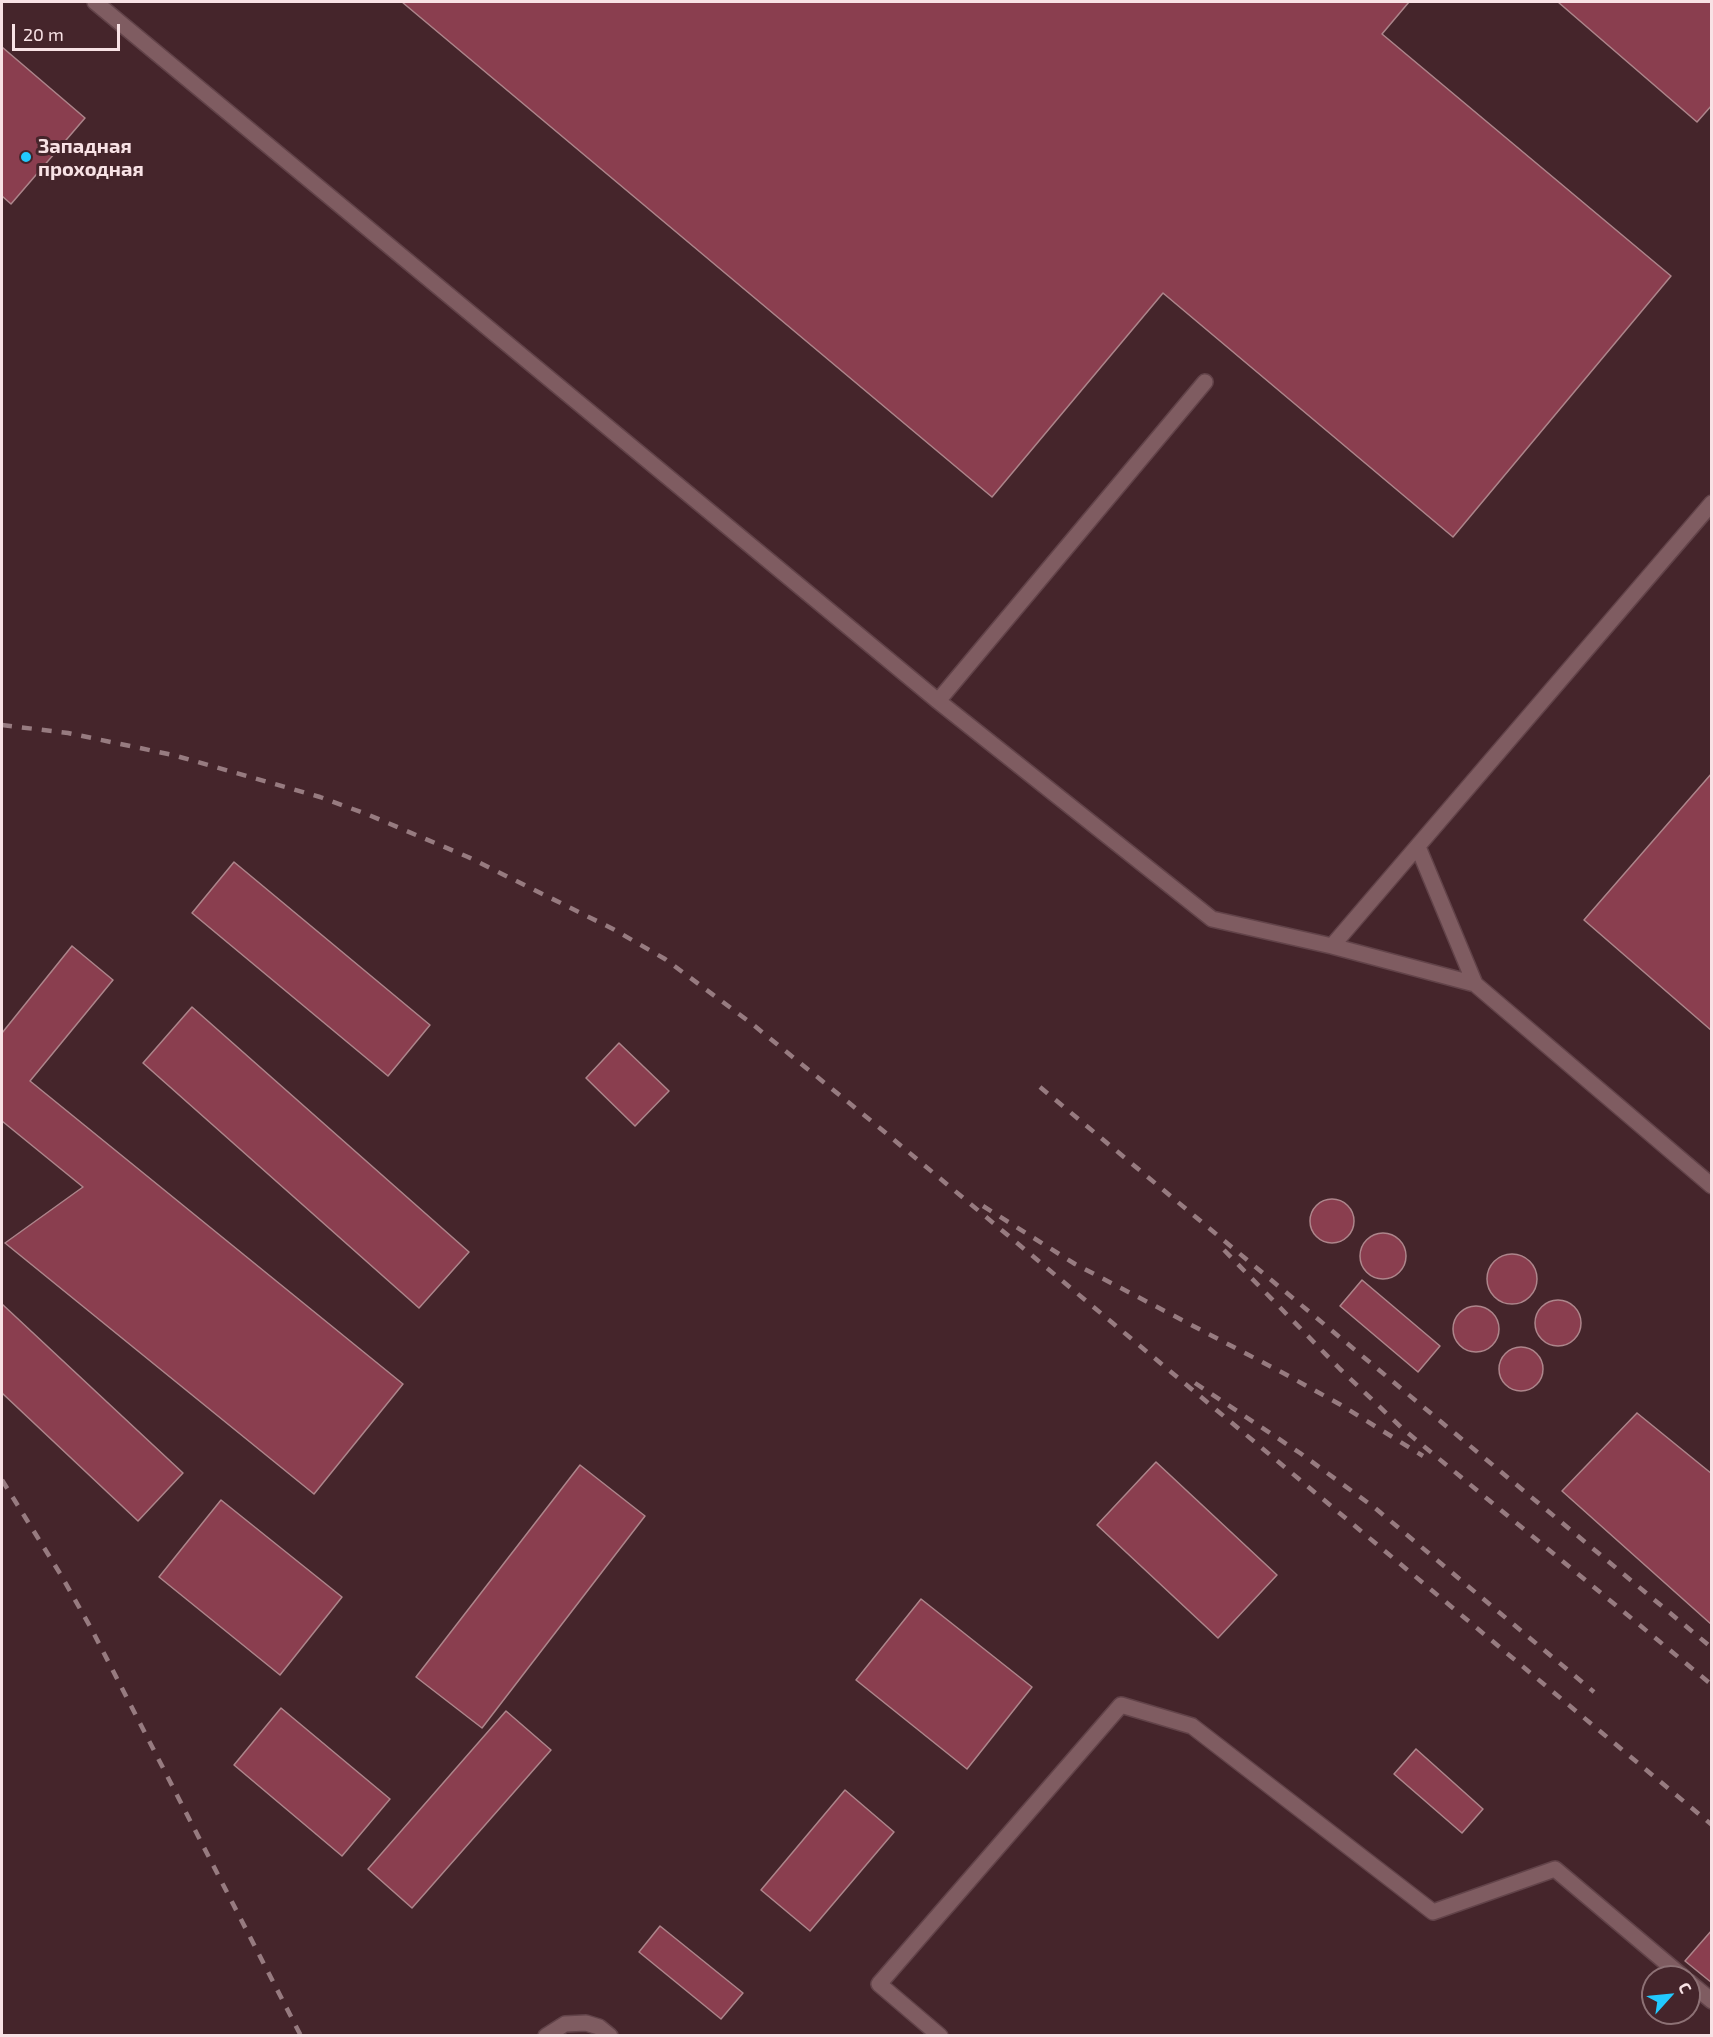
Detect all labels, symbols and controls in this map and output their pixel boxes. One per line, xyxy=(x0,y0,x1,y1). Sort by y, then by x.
scale bar xyxy=(15,12,123,50)
text: 20 m xyxy=(23,23,64,45)
place label: Западная проходная xyxy=(38,134,144,181)
marker: Западная проходная xyxy=(19,150,33,164)
north arrow xyxy=(1641,1965,1701,2025)
text: С xyxy=(1675,1979,1696,1996)

